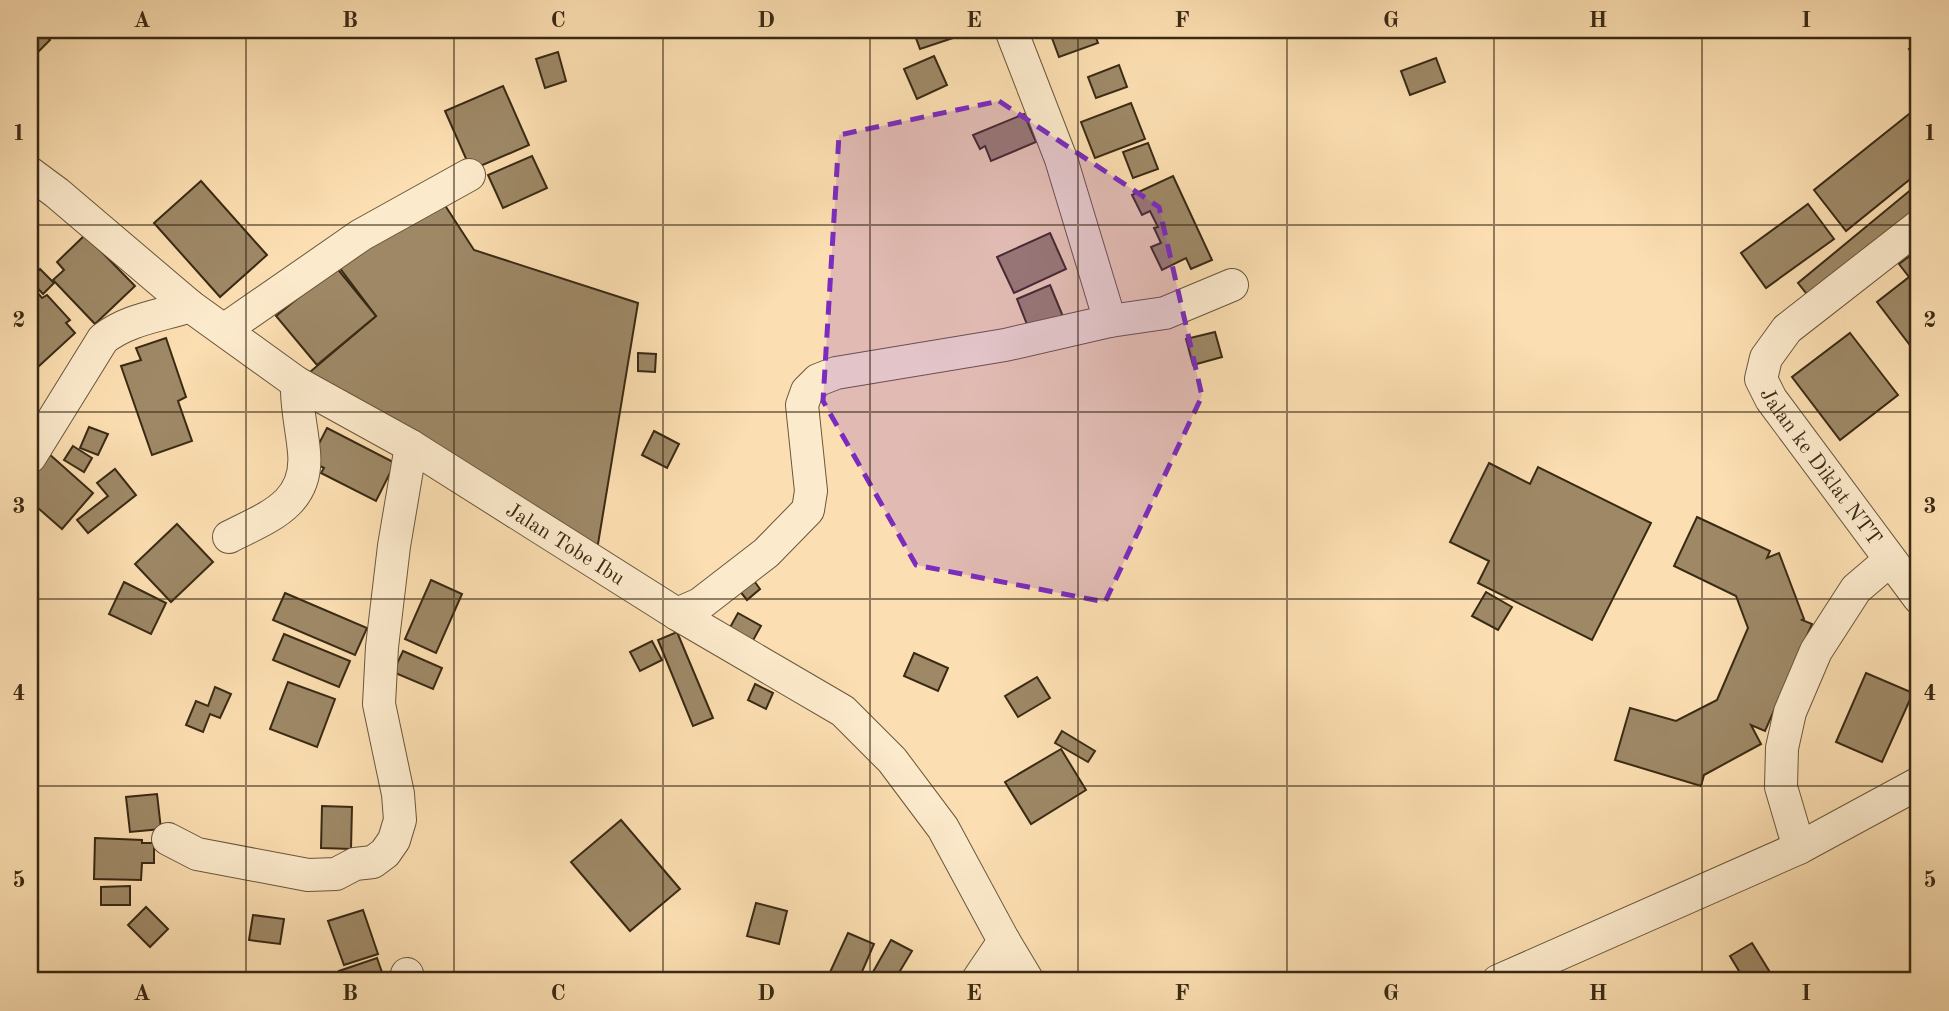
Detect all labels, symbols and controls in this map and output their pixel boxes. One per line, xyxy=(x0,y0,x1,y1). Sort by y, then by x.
text: A xyxy=(133,9,151,32)
text: B xyxy=(342,9,358,32)
text: C xyxy=(550,9,566,32)
text: D xyxy=(757,9,775,32)
text: E xyxy=(966,9,982,32)
text: F xyxy=(1174,9,1190,32)
text: G xyxy=(1383,9,1399,32)
text: H xyxy=(1589,9,1607,32)
text: I xyxy=(1801,9,1811,32)
text: 1 xyxy=(12,122,26,145)
text: 1 xyxy=(1923,122,1937,145)
text: 2 xyxy=(12,309,26,332)
text: 2 xyxy=(1923,309,1937,332)
street label: Jalan ke Diklat NTT xyxy=(1755,385,1885,550)
text: 3 xyxy=(12,495,26,518)
text: 3 xyxy=(1923,495,1937,518)
street label: Jalan Tobe Ibu xyxy=(502,500,628,590)
text: 4 xyxy=(12,682,26,705)
text: 4 xyxy=(1923,682,1937,705)
text: 5 xyxy=(12,869,26,892)
text: 5 xyxy=(1923,869,1937,892)
text: A xyxy=(133,982,151,1005)
text: B xyxy=(342,982,358,1005)
text: C xyxy=(550,982,566,1005)
text: D xyxy=(757,982,775,1005)
text: E xyxy=(966,982,982,1005)
text: F xyxy=(1174,982,1190,1005)
text: G xyxy=(1383,982,1399,1005)
text: H xyxy=(1589,982,1607,1005)
text: I xyxy=(1801,982,1811,1005)

